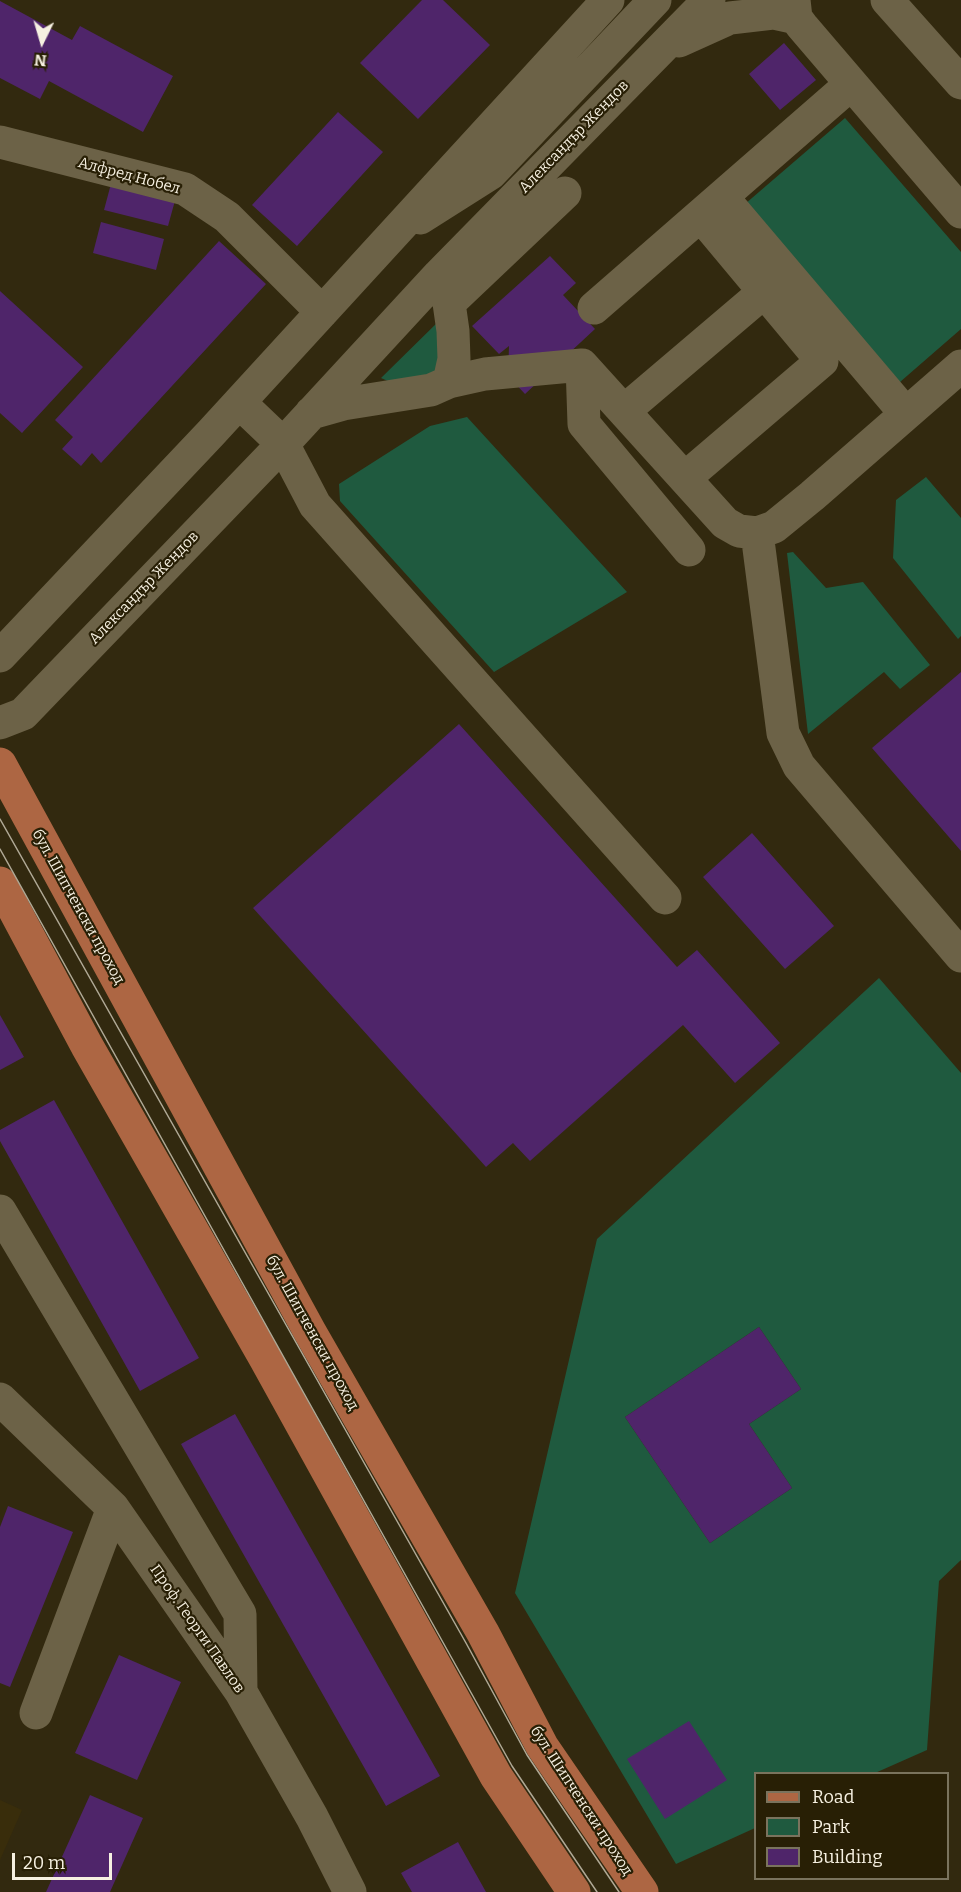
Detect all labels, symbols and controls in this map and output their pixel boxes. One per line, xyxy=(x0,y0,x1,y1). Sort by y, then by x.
north arrow xyxy=(12,12,72,72)
text: N xyxy=(33,50,47,70)
street label: Александър Жендов xyxy=(515,77,633,197)
street label: Алфред Нобел xyxy=(76,154,182,198)
street label: Александър Жендов xyxy=(85,528,203,648)
street label: бул. Шипченски проход xyxy=(28,826,128,988)
street label: бул. Шипченски проход xyxy=(262,1252,362,1414)
street label: Проф. Георги Павлов xyxy=(146,1561,248,1697)
street label: бул. Шипченски проход xyxy=(526,1723,636,1879)
legend xyxy=(754,1772,949,1880)
text: Road xyxy=(812,1786,854,1808)
text: Park xyxy=(812,1816,850,1838)
scale bar xyxy=(15,1841,116,1879)
text: Building xyxy=(812,1846,883,1868)
text: 20 m xyxy=(23,1852,65,1874)

